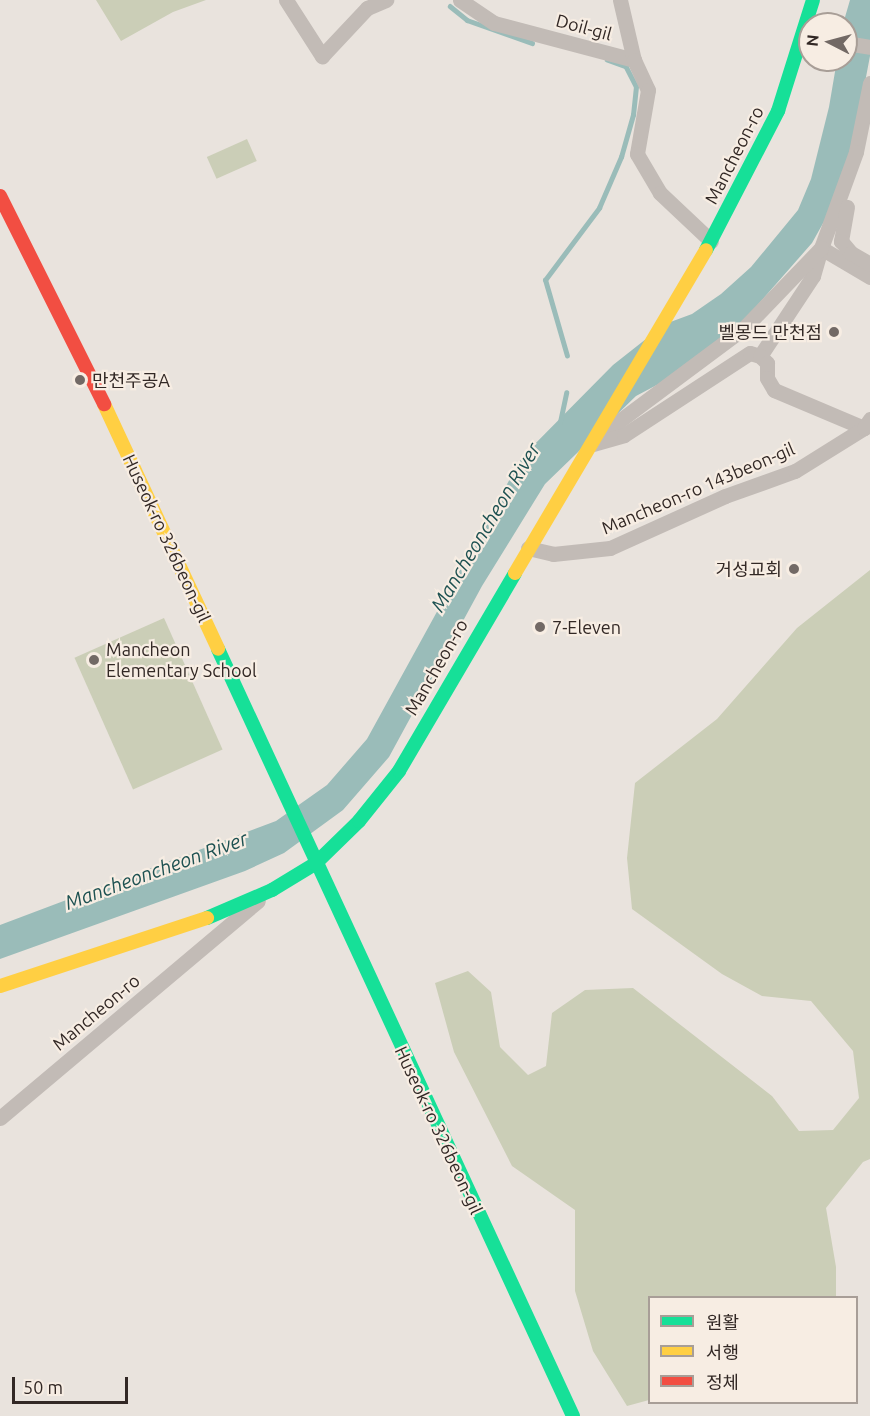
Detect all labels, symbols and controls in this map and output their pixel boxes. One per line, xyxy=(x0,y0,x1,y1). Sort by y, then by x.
street label: Doil-gil xyxy=(554,9,614,45)
north arrow xyxy=(798,12,858,72)
text: N xyxy=(803,33,822,47)
street label: Mancheon-ro xyxy=(700,102,768,208)
place label: 벨몽드 만천점 xyxy=(719,321,822,343)
marker: 벨몽드 만천점 xyxy=(827,325,841,339)
place label: 만천주공A xyxy=(92,369,170,391)
marker: 만천주공A xyxy=(73,373,87,387)
street label: Mancheon-ro 143beon-gil xyxy=(598,437,798,539)
water label: Mancheoncheon River xyxy=(425,438,545,616)
street label: Huseok-ro 326beon-gil xyxy=(119,451,215,625)
place label: 거성교회 xyxy=(716,558,782,580)
marker: 거성교회 xyxy=(787,562,801,576)
street label: Mancheon-ro xyxy=(400,615,472,719)
place label: 7-Eleven xyxy=(552,616,621,638)
marker: 7-Eleven xyxy=(533,620,547,634)
place label: Mancheon Elementary School xyxy=(106,639,257,682)
marker: Mancheon Elementary School xyxy=(87,653,101,667)
water label: Mancheoncheon River xyxy=(61,826,251,914)
street label: Mancheon-ro xyxy=(48,969,144,1055)
street label: Huseok-ro 326beon-gil xyxy=(391,1043,487,1217)
legend xyxy=(648,1296,858,1404)
text: 원활 xyxy=(706,1312,739,1332)
text: 서행 xyxy=(706,1342,739,1362)
scale bar xyxy=(15,1365,130,1403)
text: 정체 xyxy=(706,1372,739,1392)
text: 50 m xyxy=(23,1377,63,1397)

